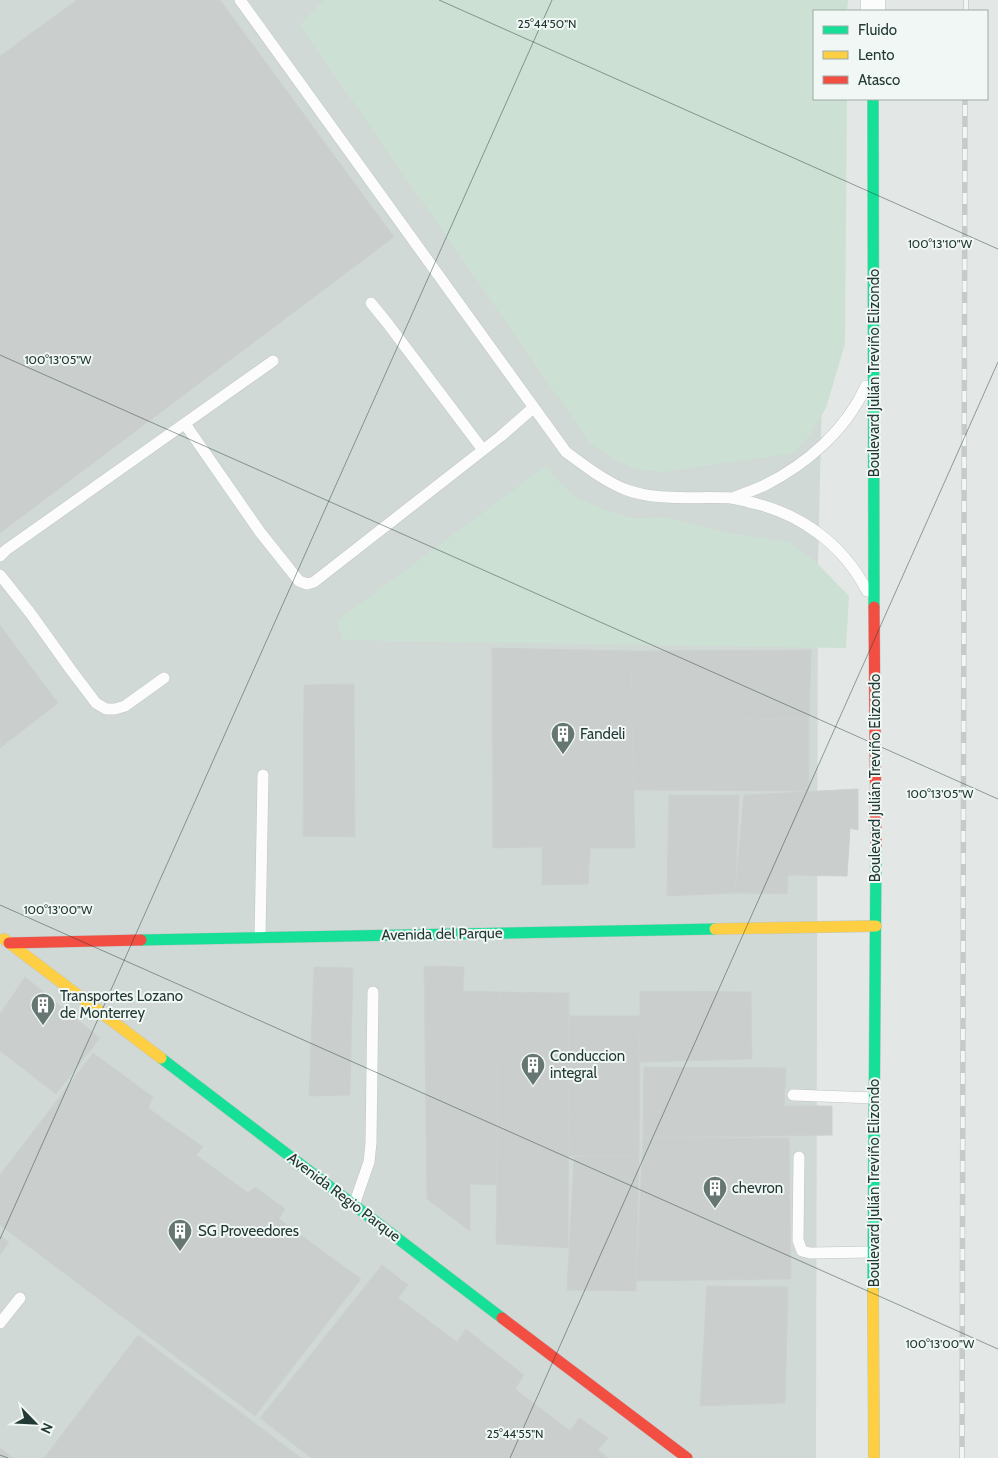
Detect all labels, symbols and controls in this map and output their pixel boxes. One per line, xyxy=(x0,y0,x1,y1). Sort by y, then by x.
legend xyxy=(813,10,988,100)
text: 25°44'50"N xyxy=(518,16,576,31)
text: Fluido xyxy=(858,21,897,39)
text: Lento xyxy=(858,46,895,64)
text: Atasco xyxy=(858,71,900,89)
text: 100°13'10"W xyxy=(908,236,973,251)
street label: Boulevard Julián Treviño Elizondo xyxy=(865,269,883,477)
text: 100°13'05"W xyxy=(25,352,92,367)
street label: Boulevard Julián Treviño Elizondo xyxy=(866,674,884,882)
building icon: Fandeli xyxy=(550,721,576,755)
place label: Fandeli xyxy=(580,725,625,743)
text: 100°13'05"W xyxy=(907,786,974,801)
text: 100°13'00"W xyxy=(24,902,93,917)
street label: Avenida del Parque xyxy=(381,924,503,944)
place label: Transportes Lozano de Monterrey xyxy=(60,987,183,1022)
building icon: Transportes Lozano de Monterrey xyxy=(30,992,56,1026)
place label: Conduccion integral xyxy=(550,1047,625,1082)
building icon: Conduccion integral xyxy=(520,1052,546,1086)
street label: Boulevard Julián Treviño Elizondo xyxy=(865,1079,883,1287)
street label: Avenida Regio Parque xyxy=(284,1149,404,1246)
building icon: chevron xyxy=(702,1175,728,1209)
place label: chevron xyxy=(732,1179,783,1197)
building icon: SG Proveedores xyxy=(167,1218,193,1252)
place label: SG Proveedores xyxy=(198,1222,299,1240)
text: 100°13'00"W xyxy=(906,1336,975,1351)
north arrow xyxy=(10,1398,60,1448)
text: N xyxy=(37,1420,57,1436)
text: 25°44'55"N xyxy=(486,1426,544,1441)

